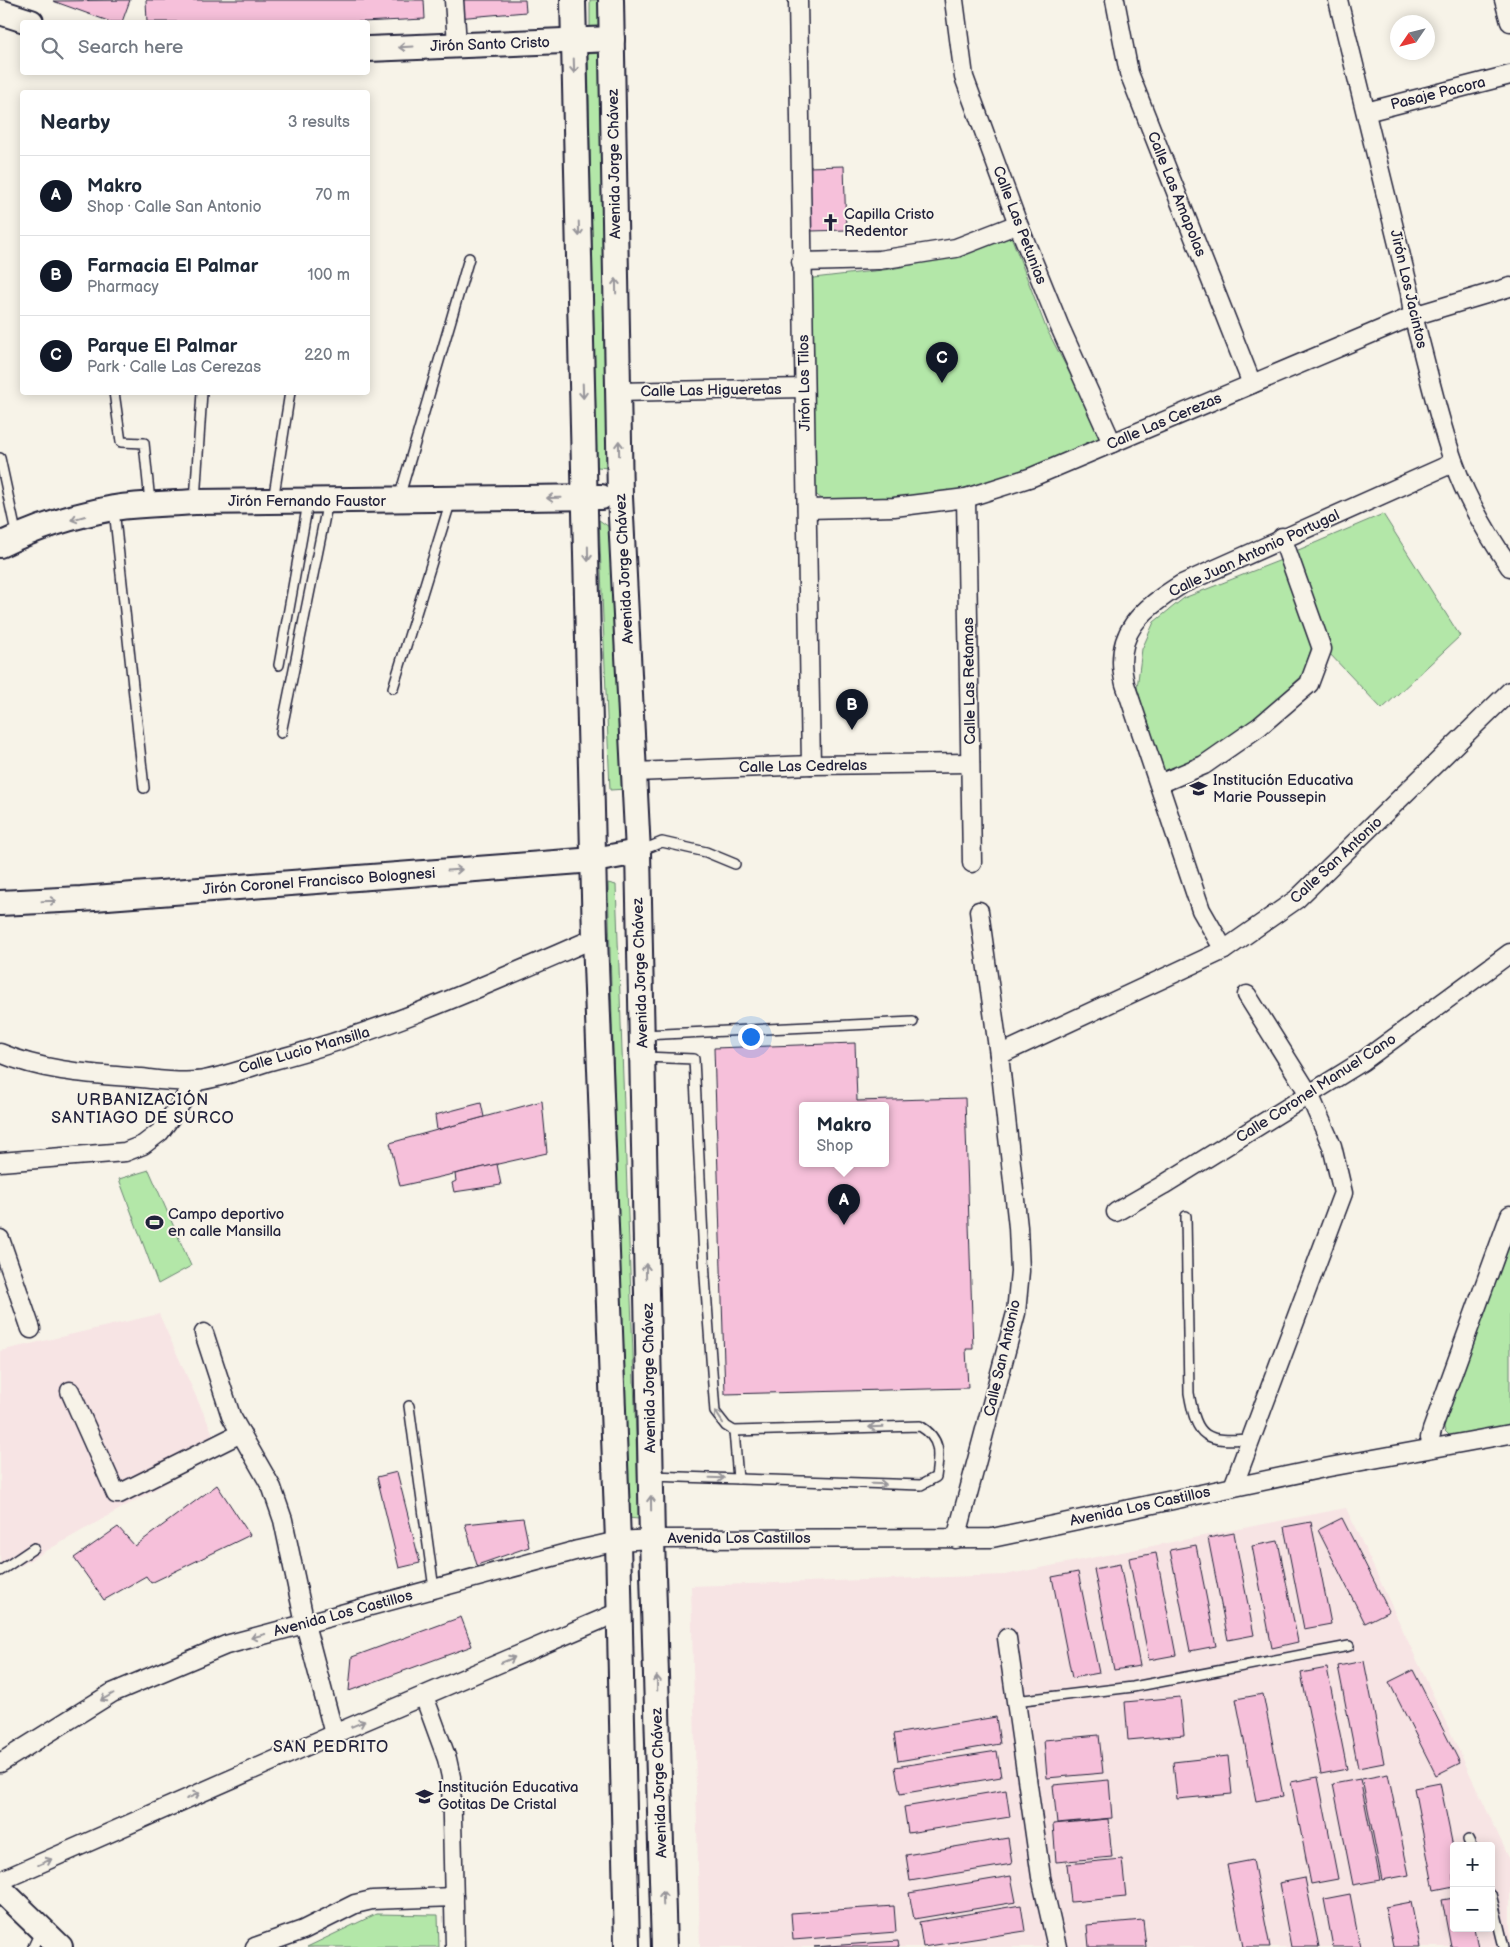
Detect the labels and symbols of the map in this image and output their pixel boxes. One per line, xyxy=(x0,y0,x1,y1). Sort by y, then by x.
north arrow xyxy=(1390,15,1435,60)
street label: Jirón Santo Cristo xyxy=(430,33,550,56)
one-way arrow xyxy=(398,42,414,51)
one-way arrow xyxy=(570,58,579,74)
street label: Pasaje Pacora xyxy=(1389,73,1488,114)
street label: Avenida Jorge Chávez xyxy=(604,88,625,239)
street label: Calle Las Amapolas xyxy=(1143,129,1211,260)
street label: Calle Las Petunias xyxy=(988,163,1051,288)
place label: Capilla Cristo Redentor xyxy=(844,205,934,241)
church icon: Capilla Cristo Redentor xyxy=(820,213,840,233)
one-way arrow xyxy=(574,220,584,236)
street label: Jirón Los Jacintos xyxy=(1386,228,1432,351)
one-way arrow xyxy=(611,278,621,294)
street label: Jirón Los Tilos xyxy=(794,334,815,431)
pin: C xyxy=(926,342,958,383)
street label: Calle Las Higueretas xyxy=(640,380,782,401)
one-way arrow xyxy=(579,383,588,399)
street label: Calle Las Cerezas xyxy=(1104,388,1225,454)
one-way arrow xyxy=(614,440,624,456)
street label: Jirón Fernando Faustor xyxy=(228,492,387,511)
one-way arrow xyxy=(546,493,562,503)
street label: Avenida Jorge Chávez xyxy=(611,493,638,645)
street label: Calle Juan Antonio Portugal xyxy=(1166,505,1343,601)
one-way arrow xyxy=(70,513,86,523)
one-way arrow xyxy=(583,545,592,561)
street label: Calle Las Retamas xyxy=(959,617,980,745)
pin: B xyxy=(836,689,868,730)
street label: Calle Las Cedrelas xyxy=(739,756,868,777)
place label: Institución Educativa Marie Poussepin xyxy=(1213,771,1354,807)
school or university icon: Institución Educativa Marie Poussepin xyxy=(1189,779,1209,799)
street label: Calle San Antonio xyxy=(1286,813,1386,908)
street label: Jirón Coronel Francisco Bolognesi xyxy=(202,864,436,899)
one-way arrow xyxy=(447,866,463,875)
one-way arrow xyxy=(40,896,56,905)
street label: Avenida Jorge Chávez xyxy=(628,897,653,1048)
street label: Calle Lucio Mansilla xyxy=(236,1023,372,1078)
your location xyxy=(738,1024,764,1050)
street label: Calle Coronel Manuel Cano xyxy=(1233,1030,1400,1147)
district label: URBANIZACIÓN SANTIAGO DE SURCO xyxy=(51,1089,235,1128)
pin: A xyxy=(828,1184,860,1225)
place label: Campo deportivo en calle Mansilla xyxy=(168,1205,284,1241)
sports icon: Campo deportivo en calle Mansilla xyxy=(144,1213,164,1233)
one-way arrow xyxy=(642,1263,651,1279)
street label: Calle San Antonio xyxy=(980,1298,1025,1418)
street label: Avenida Jorge Chávez xyxy=(639,1302,660,1453)
one-way arrow xyxy=(714,1410,725,1424)
one-way arrow xyxy=(868,1423,884,1432)
one-way arrow xyxy=(708,1473,725,1483)
one-way arrow xyxy=(870,1479,887,1489)
street label: Avenida Los Castillos xyxy=(1068,1482,1213,1531)
one-way arrow xyxy=(646,1496,656,1512)
street label: Avenida Los Castillos xyxy=(667,1529,811,1548)
street label: Avenida Los Castillos xyxy=(272,1586,415,1641)
one-way arrow xyxy=(250,1632,266,1641)
one-way arrow xyxy=(500,1654,515,1664)
one-way arrow xyxy=(652,1676,661,1692)
one-way arrow xyxy=(101,1692,115,1702)
street label: Avenida Jorge Chávez xyxy=(647,1707,672,1858)
one-way arrow xyxy=(350,1718,365,1728)
district label: SAN PEDRITO xyxy=(273,1738,389,1757)
place label: Institución Educativa Gotitas De Cristal xyxy=(438,1778,579,1814)
school or university icon: Institución Educativa Gotitas De Cristal xyxy=(414,1786,434,1806)
one-way arrow xyxy=(185,1791,200,1801)
one-way arrow xyxy=(37,1857,52,1866)
one-way arrow xyxy=(658,1891,667,1907)

